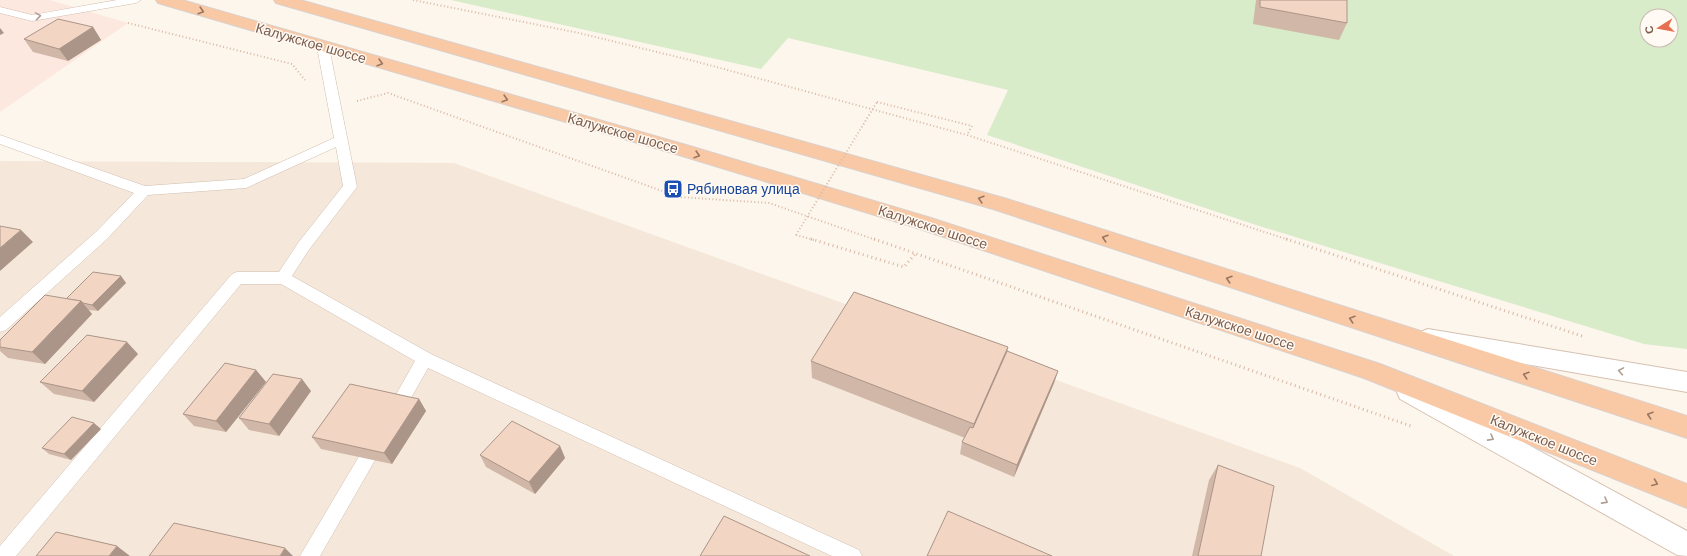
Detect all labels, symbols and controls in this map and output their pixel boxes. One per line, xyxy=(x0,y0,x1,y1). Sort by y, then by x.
one-way arrow xyxy=(198,6,205,15)
north arrow xyxy=(1639,8,1679,48)
one-way arrow xyxy=(35,13,41,21)
street label: Калужское шоссе xyxy=(254,19,368,67)
text: С xyxy=(1642,25,1657,35)
one-way arrow xyxy=(376,58,383,67)
one-way arrow xyxy=(501,94,508,103)
street label: Калужское шоссе xyxy=(566,109,680,157)
one-way arrow xyxy=(693,150,700,158)
bus stop icon: Рябиновая улица xyxy=(662,178,684,200)
place label: Рябиновая улица xyxy=(687,180,800,198)
one-way arrow xyxy=(978,195,985,204)
street label: Калужское шоссе xyxy=(876,201,990,253)
one-way arrow xyxy=(1102,234,1109,243)
one-way arrow xyxy=(1225,275,1232,283)
street label: Калужское шоссе xyxy=(1183,302,1297,354)
one-way arrow xyxy=(1349,315,1356,324)
one-way arrow xyxy=(1618,367,1624,376)
one-way arrow xyxy=(1523,371,1530,380)
street label: Калужское шоссе xyxy=(1488,410,1600,470)
one-way arrow xyxy=(1647,411,1654,419)
one-way arrow xyxy=(1487,433,1494,440)
one-way arrow xyxy=(1652,479,1659,487)
one-way arrow xyxy=(1601,496,1608,503)

